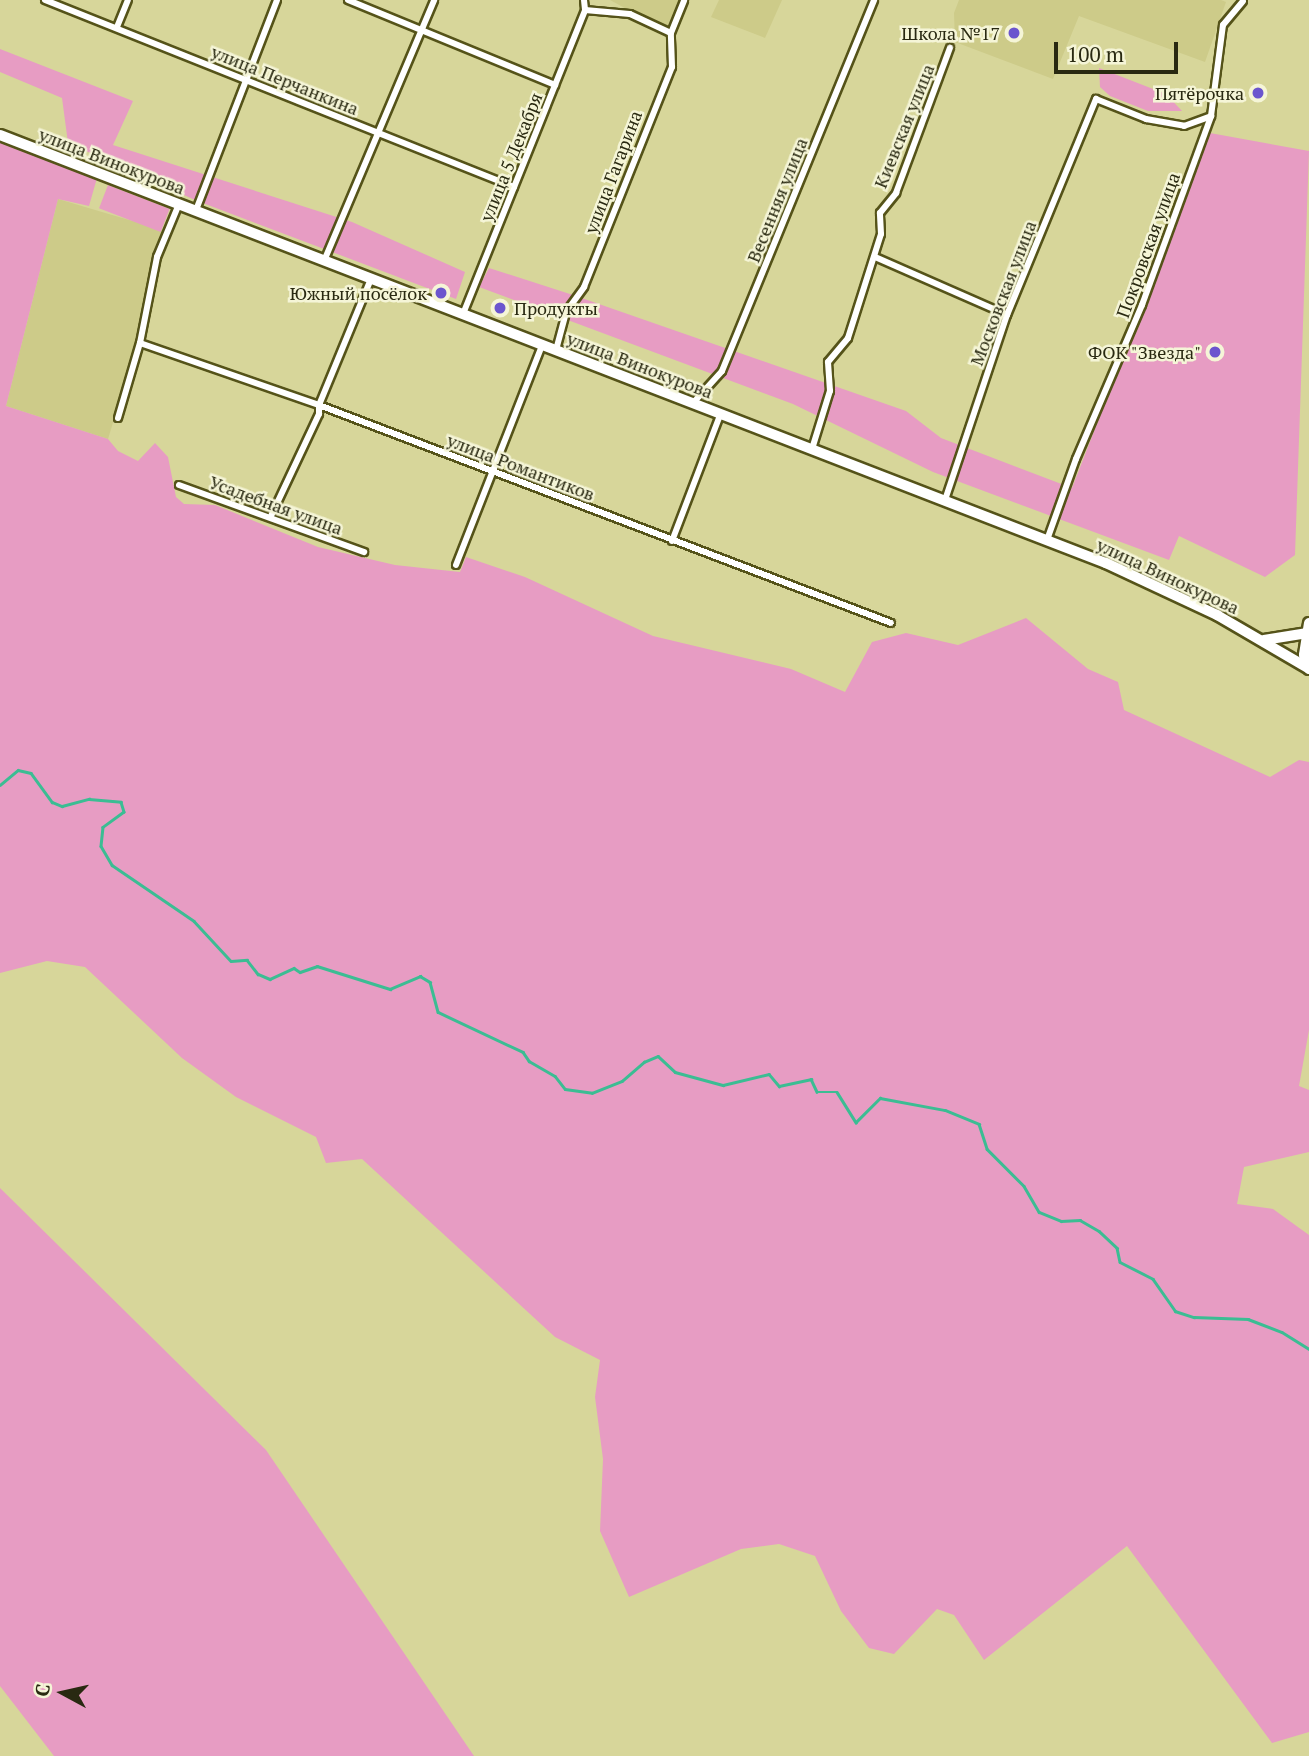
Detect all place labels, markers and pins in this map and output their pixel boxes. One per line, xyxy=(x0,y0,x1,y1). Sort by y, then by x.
place label: Школа №17 xyxy=(902,22,1000,44)
marker: Школа №17 xyxy=(1006,25,1022,41)
place label: Пятёрочка xyxy=(1155,82,1244,104)
marker: Пятёрочка xyxy=(1250,85,1266,101)
place label: Южный посёлок xyxy=(290,282,427,304)
marker: Южный посёлок xyxy=(433,285,449,301)
place label: Продукты xyxy=(514,297,598,319)
marker: Продукты xyxy=(492,300,508,316)
place label: ФОК "Звезда" xyxy=(1087,341,1201,363)
marker: ФОК "Звезда" xyxy=(1207,344,1223,360)

